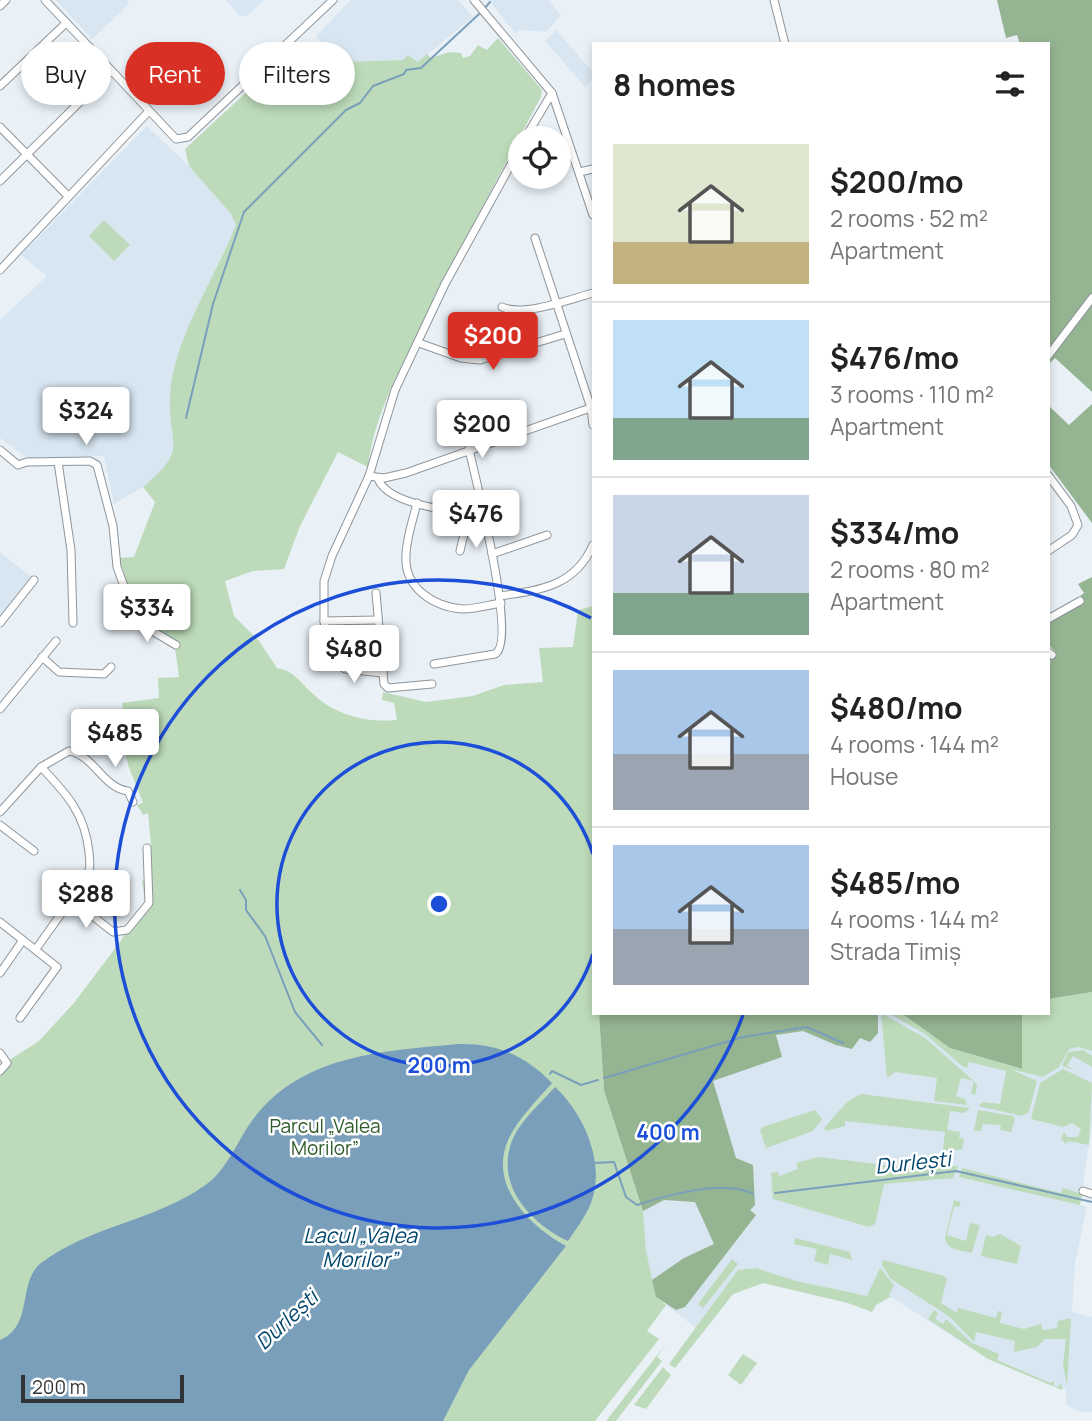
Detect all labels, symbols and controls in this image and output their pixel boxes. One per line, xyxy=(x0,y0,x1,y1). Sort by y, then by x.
chip: Buy xyxy=(21,42,111,105)
chip: Rent xyxy=(125,42,225,105)
chip: Filters xyxy=(239,42,355,105)
text: 8 homes xyxy=(613,64,736,105)
icon: filters xyxy=(991,65,1029,103)
map controls xyxy=(508,126,571,189)
button: locate xyxy=(508,126,571,189)
text: $200/mo xyxy=(830,161,964,202)
icon: home xyxy=(669,172,753,256)
text: 2 rooms · 52 m² xyxy=(830,202,988,234)
text: Apartment xyxy=(830,234,944,266)
pin: $200 xyxy=(452,312,534,372)
text: $200 xyxy=(464,319,522,351)
text: $476/mo xyxy=(830,337,959,378)
icon: home xyxy=(669,348,753,432)
text: 3 rooms · 110 m² xyxy=(830,378,994,410)
pin: $324 xyxy=(45,388,127,447)
text: $324 xyxy=(58,394,114,426)
pin: $200 xyxy=(441,400,523,460)
text: $200 xyxy=(453,407,511,439)
text: Apartment xyxy=(830,410,944,442)
pin: $476 xyxy=(435,490,517,550)
text: $476 xyxy=(448,497,504,529)
text: $334/mo xyxy=(830,512,959,553)
icon: home xyxy=(669,523,753,607)
text: 2 rooms · 80 m² xyxy=(830,553,990,585)
pin: $334 xyxy=(106,584,188,644)
text: Apartment xyxy=(830,585,944,617)
text: $334 xyxy=(119,591,175,623)
pin: $480 xyxy=(313,626,395,685)
text: $480 xyxy=(325,632,383,664)
text: $480/mo xyxy=(830,687,963,728)
icon: home xyxy=(669,698,753,782)
pin: $485 xyxy=(74,710,156,769)
text: $485 xyxy=(87,716,143,748)
text: 4 rooms · 144 m² xyxy=(830,728,999,760)
text: House xyxy=(830,760,899,792)
text: $485/mo xyxy=(830,862,960,903)
pin: $288 xyxy=(45,870,127,930)
icon: home xyxy=(669,873,753,957)
text: $288 xyxy=(58,877,114,909)
centre of rings xyxy=(427,892,451,916)
text: 4 rooms · 144 m² xyxy=(830,903,999,935)
text: Strada Timiș xyxy=(830,935,961,967)
text: 200 m xyxy=(407,1051,471,1079)
park label: Parcul „Valea Morilor” xyxy=(270,1113,380,1161)
text: 400 m xyxy=(636,1118,700,1146)
water label: Durlești xyxy=(874,1144,955,1180)
water label: Lacul „Valea Morilor” xyxy=(303,1221,418,1273)
water label: Durlești xyxy=(249,1281,326,1355)
scale bar xyxy=(21,1372,184,1404)
text: 200 m xyxy=(32,1374,86,1400)

